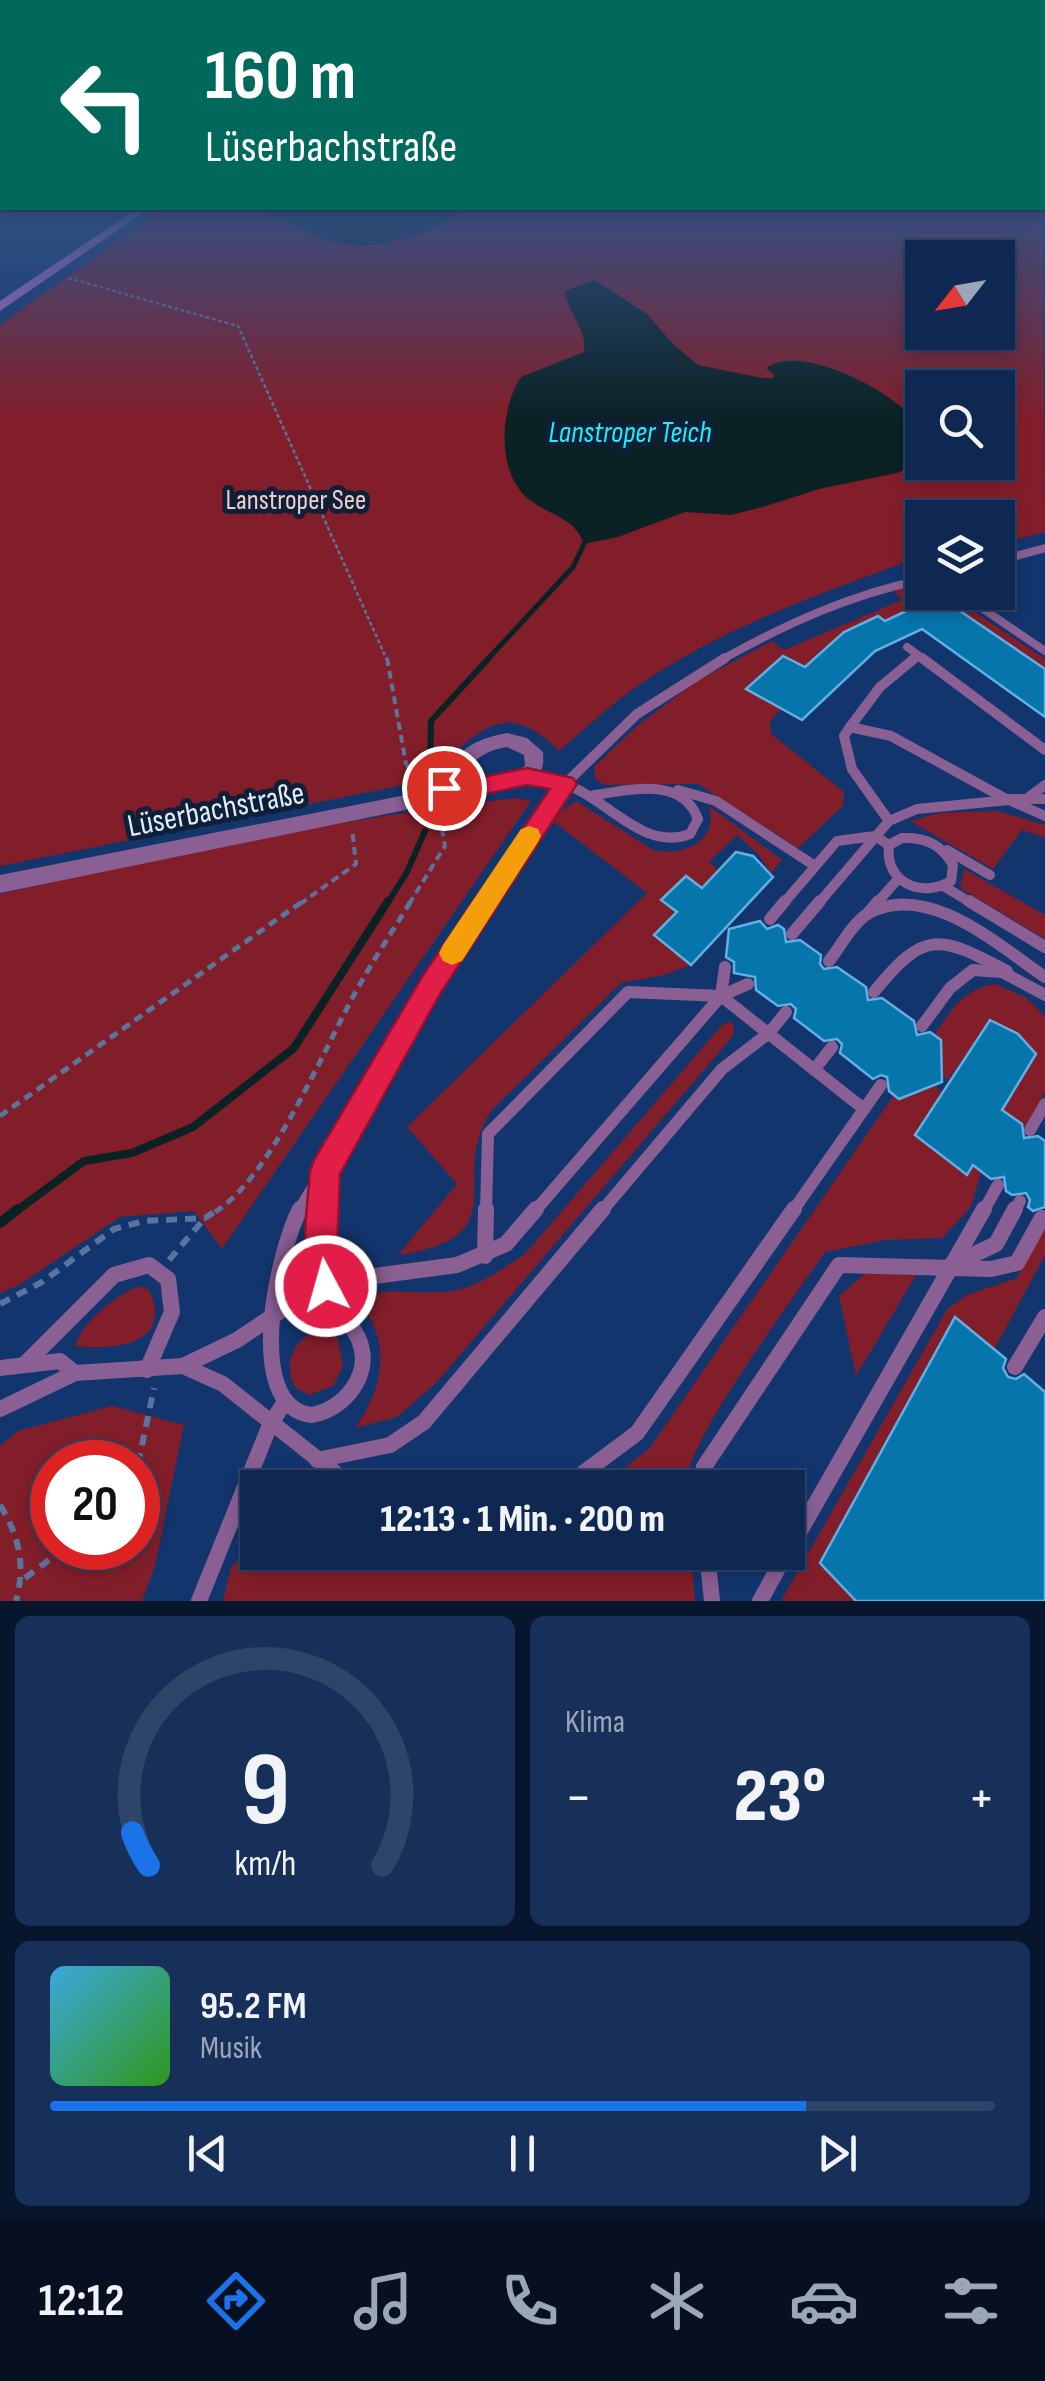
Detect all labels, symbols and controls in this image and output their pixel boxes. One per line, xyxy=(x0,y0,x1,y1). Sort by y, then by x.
text: 160 m xyxy=(205,35,356,119)
icon: left xyxy=(40,40,170,170)
text: Lüserbachstraße xyxy=(205,120,457,175)
north arrow xyxy=(905,240,1015,350)
map controls xyxy=(905,240,1015,610)
button: search xyxy=(905,370,1015,480)
water label: Lanstroper Teich xyxy=(548,415,712,451)
park label: Lanstroper See xyxy=(226,484,366,517)
button: layers xyxy=(905,500,1015,610)
pin xyxy=(402,746,487,831)
icon: arrive xyxy=(417,761,472,816)
street label: Lüserbachstraße xyxy=(124,774,308,846)
position arrow xyxy=(274,1234,378,1338)
speed limit sign: 20 xyxy=(30,1440,160,1570)
text: 12:13 · 1 Min. · 200 m xyxy=(380,1497,665,1542)
text: Klima xyxy=(565,1703,625,1742)
text: 9 xyxy=(240,1729,290,1854)
text: 23° xyxy=(734,1752,826,1843)
text: − xyxy=(565,1765,592,1832)
text: + xyxy=(968,1765,995,1832)
text: km/h xyxy=(234,1843,296,1886)
text: 95.2 FM xyxy=(200,1984,307,2029)
text: Musik xyxy=(200,2029,262,2068)
icon: previous xyxy=(180,2126,235,2181)
icon: pause xyxy=(495,2126,550,2181)
icon: next xyxy=(810,2126,865,2181)
icon: directions xyxy=(201,2266,271,2336)
icon: music xyxy=(348,2266,418,2336)
icon: phone xyxy=(495,2266,565,2336)
icon: climate xyxy=(642,2266,712,2336)
icon: car xyxy=(789,2266,859,2336)
icon: filters xyxy=(936,2266,1006,2336)
text: 12:12 xyxy=(39,2274,124,2329)

